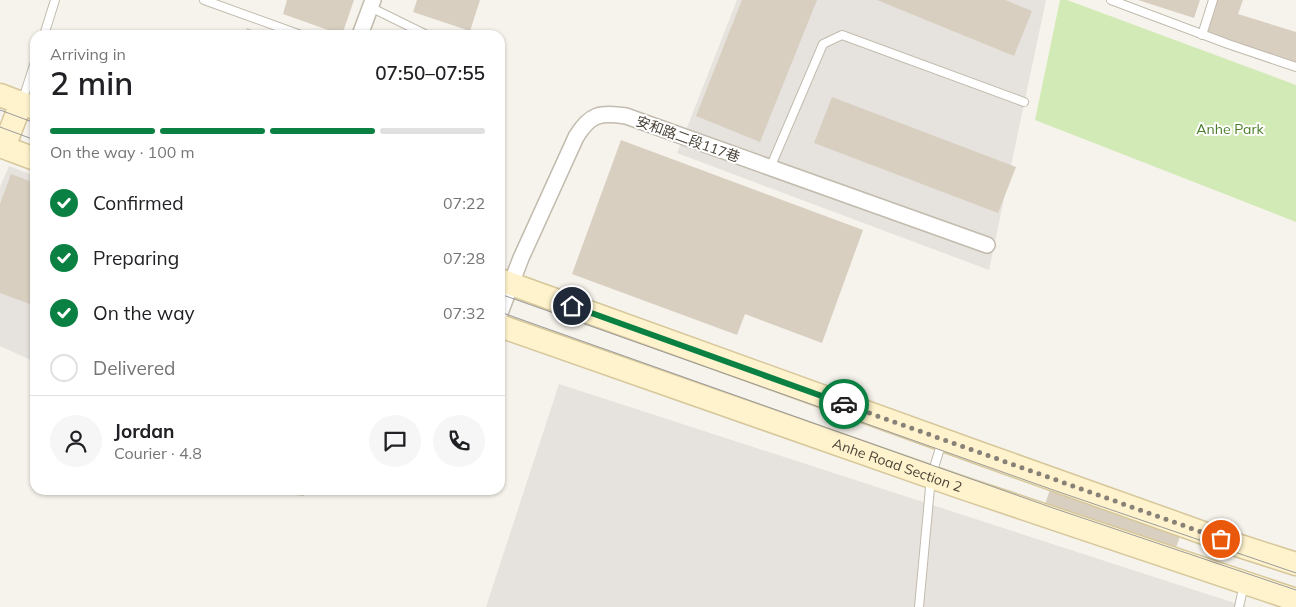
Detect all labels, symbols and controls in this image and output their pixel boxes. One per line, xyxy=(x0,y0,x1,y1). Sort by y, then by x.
text: Arriving in xyxy=(50,44,126,64)
text: 07:50–07:55 xyxy=(375,61,485,85)
text: 2 min xyxy=(50,63,133,103)
street label: 安和路二段117巷 xyxy=(634,112,742,166)
park label: Anhe Park xyxy=(1196,120,1265,138)
text: On the way · 100 m xyxy=(50,142,195,162)
icon: check xyxy=(50,189,78,217)
text: Confirmed xyxy=(93,191,184,215)
text: 07:22 xyxy=(443,193,485,213)
icon: check xyxy=(50,244,78,272)
text: Preparing xyxy=(93,246,179,270)
text: 07:28 xyxy=(443,248,485,268)
pin xyxy=(551,285,593,327)
icon: home xyxy=(558,292,586,320)
icon: check xyxy=(50,299,78,327)
text: On the way xyxy=(93,301,195,325)
text: 07:32 xyxy=(443,303,485,323)
text: Delivered xyxy=(93,356,175,380)
courier xyxy=(819,379,869,429)
icon: car xyxy=(830,390,858,418)
button: person xyxy=(50,415,102,467)
button: chat xyxy=(369,415,421,467)
button: phone xyxy=(433,415,485,467)
text: Jordan xyxy=(114,419,174,443)
street label: Anhe Road Section 2 xyxy=(830,434,964,496)
text: Courier · 4.8 xyxy=(114,443,202,463)
pin xyxy=(1200,518,1242,560)
icon: bag xyxy=(1207,525,1235,553)

